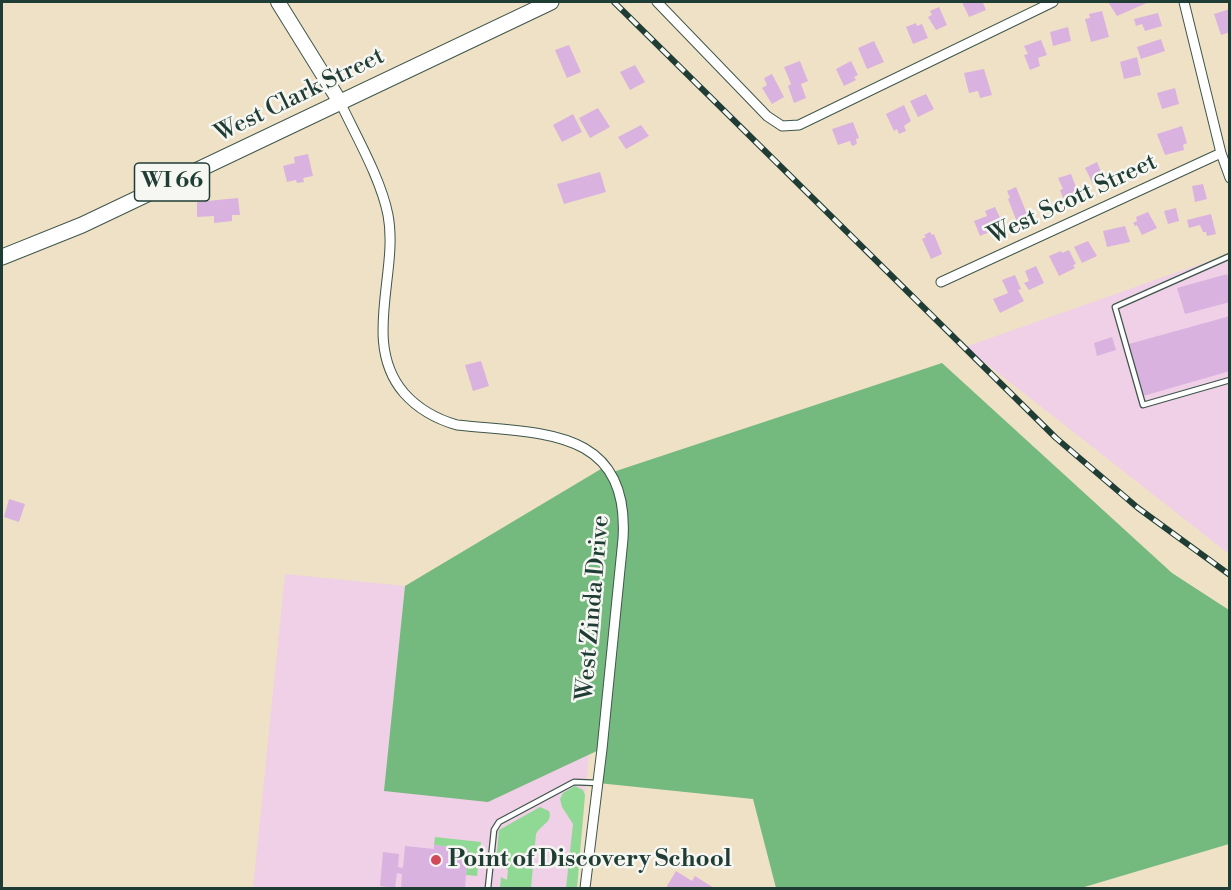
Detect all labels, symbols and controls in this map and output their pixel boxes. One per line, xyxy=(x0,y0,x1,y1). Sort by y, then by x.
street label: West Clark Street xyxy=(211,43,389,149)
street label: West Scott Street xyxy=(984,148,1162,252)
road number: WI 66 xyxy=(134,163,210,201)
street label: West Zinda Drive xyxy=(572,514,616,702)
place label: Point of Discovery School xyxy=(448,846,732,874)
marker: Point of Discovery School xyxy=(429,853,443,867)

